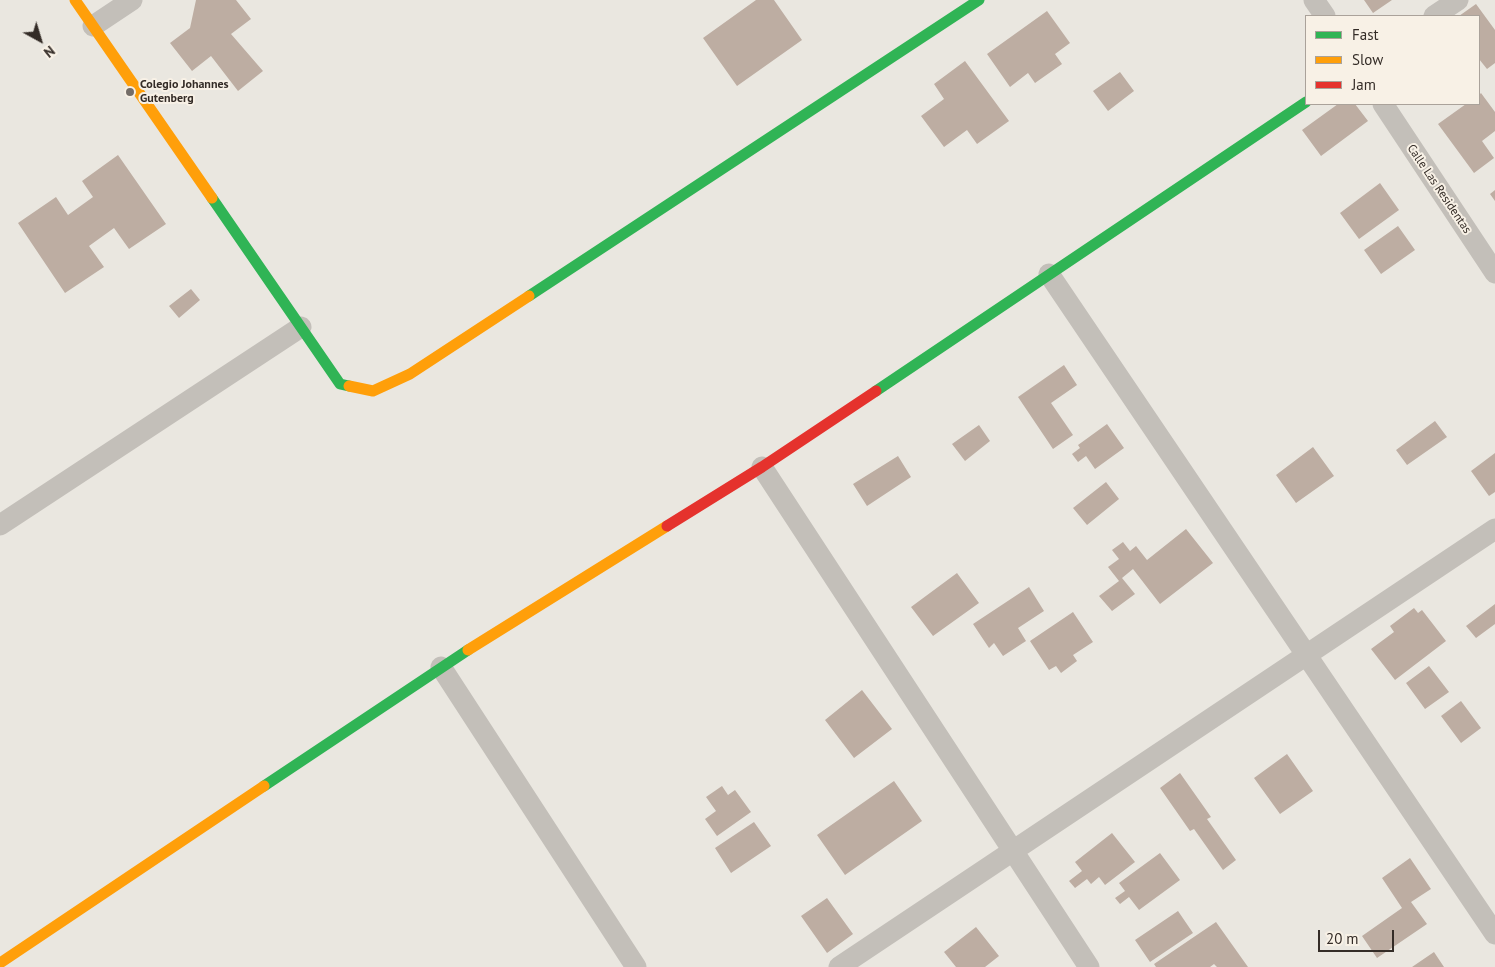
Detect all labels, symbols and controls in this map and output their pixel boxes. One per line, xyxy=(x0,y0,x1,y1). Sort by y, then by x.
north arrow xyxy=(15,15,65,65)
legend xyxy=(1305,15,1480,105)
text: Fast xyxy=(1352,25,1379,44)
text: N xyxy=(40,42,59,62)
text: Slow xyxy=(1352,50,1383,69)
text: Jam xyxy=(1352,75,1376,94)
place label: Colegio Johannes Gutenberg xyxy=(140,78,229,106)
marker: Colegio Johannes Gutenberg xyxy=(124,86,136,98)
street label: Calle Las Residentas xyxy=(1404,142,1474,236)
scale bar xyxy=(1320,920,1396,952)
text: 20 m xyxy=(1326,929,1359,948)

